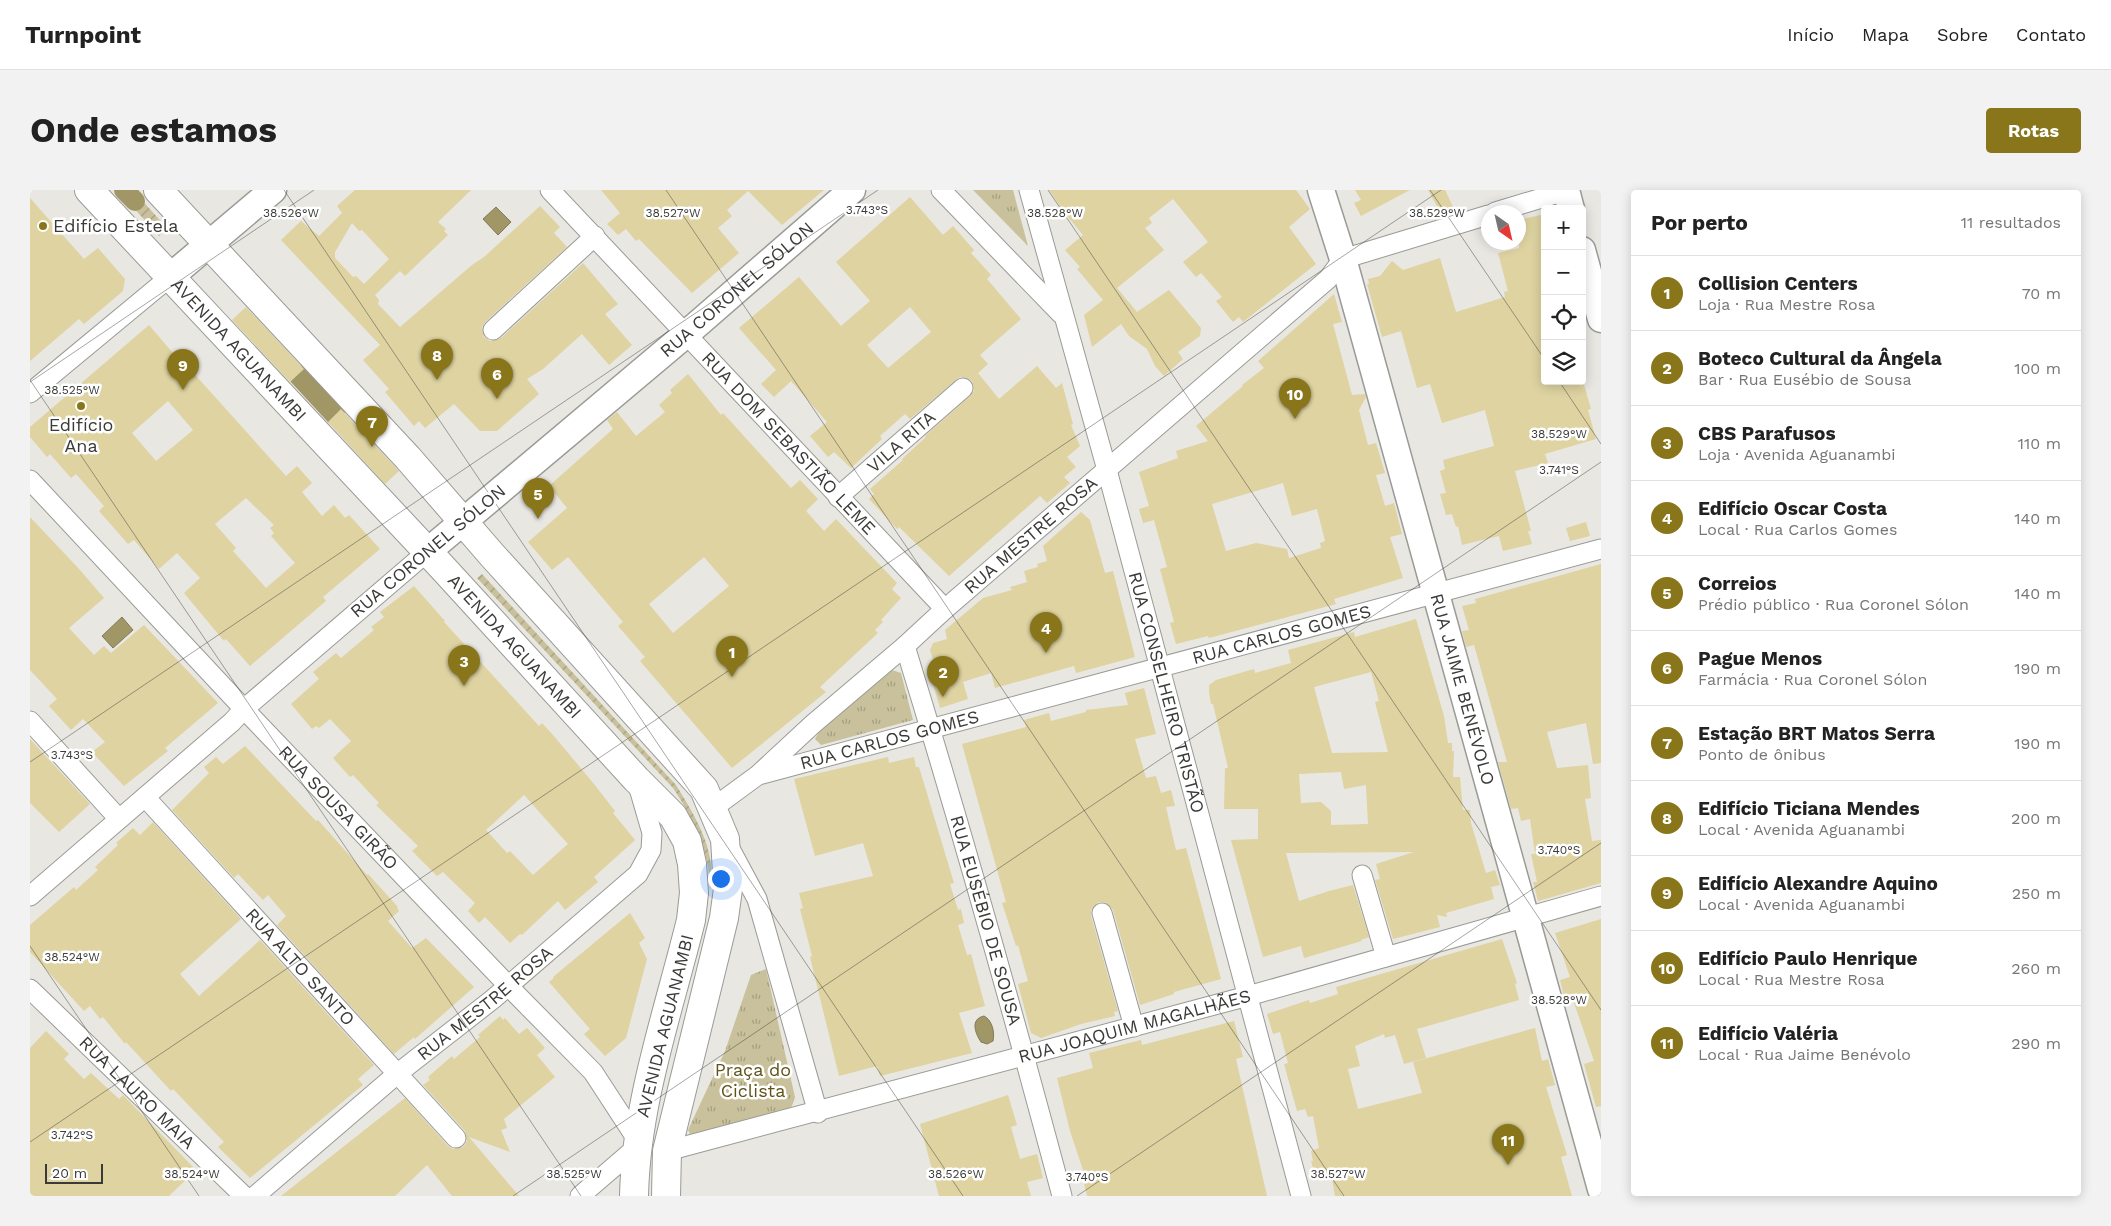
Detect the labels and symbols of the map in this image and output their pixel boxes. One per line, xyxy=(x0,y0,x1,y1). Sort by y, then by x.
text: 3.743°S xyxy=(846,203,888,217)
north arrow xyxy=(1481,205,1526,250)
text: 38.526°W xyxy=(263,206,319,220)
text: 38.527°W xyxy=(645,206,701,220)
text: 38.528°W xyxy=(1027,206,1083,220)
text: 38.529°W xyxy=(1409,206,1465,220)
place label: Edifício Estela xyxy=(53,215,178,236)
street label: RUA CORONEL SÓLON xyxy=(656,217,818,361)
marker: Edifício Estela xyxy=(37,220,49,232)
street label: AVENIDA AGUANAMBI xyxy=(167,274,311,425)
pin: 8 xyxy=(421,339,453,380)
street label: RUA DOM SEBASTIÃO LEME xyxy=(698,347,880,539)
pin: 9 xyxy=(167,349,199,390)
pin: 6 xyxy=(481,358,513,399)
pin: 10 xyxy=(1279,378,1311,419)
text: 38.525°W xyxy=(44,383,100,397)
marker: Edifício Ana xyxy=(75,400,87,412)
pin: 7 xyxy=(356,406,388,447)
street label: VILA RITA xyxy=(863,406,939,477)
place label: Edifício Ana xyxy=(49,414,113,456)
text: 38.529°W xyxy=(1531,427,1587,441)
text: 3.741°S xyxy=(1539,463,1579,477)
street label: RUA MESTRE ROSA xyxy=(960,472,1101,598)
pin: 5 xyxy=(522,478,554,519)
street label: RUA CORONEL SÓLON xyxy=(346,480,509,622)
street label: RUA CONSELHEIRO TRISTÃO xyxy=(1125,569,1209,815)
street label: AVENIDA AGUANAMBI xyxy=(444,570,586,722)
street label: RUA JAIME BENÉVOLO xyxy=(1426,591,1499,787)
street label: RUA CARLOS GOMES xyxy=(1190,600,1373,668)
pin: 4 xyxy=(1030,612,1062,653)
pin: 1 xyxy=(716,636,748,677)
pin: 3 xyxy=(448,645,480,686)
pin: 2 xyxy=(927,656,959,697)
street label: RUA CARLOS GOMES xyxy=(798,705,981,773)
street label: RUA SOUSA GIRÃO xyxy=(275,741,403,874)
text: 3.743°S xyxy=(51,748,93,762)
street label: RUA EUSÉBIO DE SOUSA xyxy=(946,813,1026,1028)
text: 3.740°S xyxy=(1537,843,1581,857)
your location xyxy=(708,866,734,892)
street label: RUA ALTO SANTO xyxy=(241,903,359,1030)
street label: AVENIDA AGUANAMBI xyxy=(632,932,697,1120)
street label: RUA MESTRE ROSA xyxy=(413,941,557,1064)
text: 38.524°W xyxy=(44,950,100,964)
street label: RUA JOAQUIM MAGALHÃES xyxy=(1016,985,1253,1067)
text: 38.528°W xyxy=(1531,993,1587,1007)
street label: RUA LAURO MAIA xyxy=(75,1032,200,1153)
park label: Praça do Ciclista xyxy=(715,1059,791,1101)
pin: 11 xyxy=(1492,1124,1524,1165)
text: 3.742°S xyxy=(51,1128,93,1142)
scale bar xyxy=(45,1161,102,1184)
text: 38.524°W xyxy=(164,1167,220,1181)
text: 38.525°W xyxy=(546,1167,602,1181)
text: 38.526°W xyxy=(928,1167,984,1181)
text: 38.527°W xyxy=(1310,1167,1366,1181)
text: 3.740°S xyxy=(1065,1170,1109,1184)

